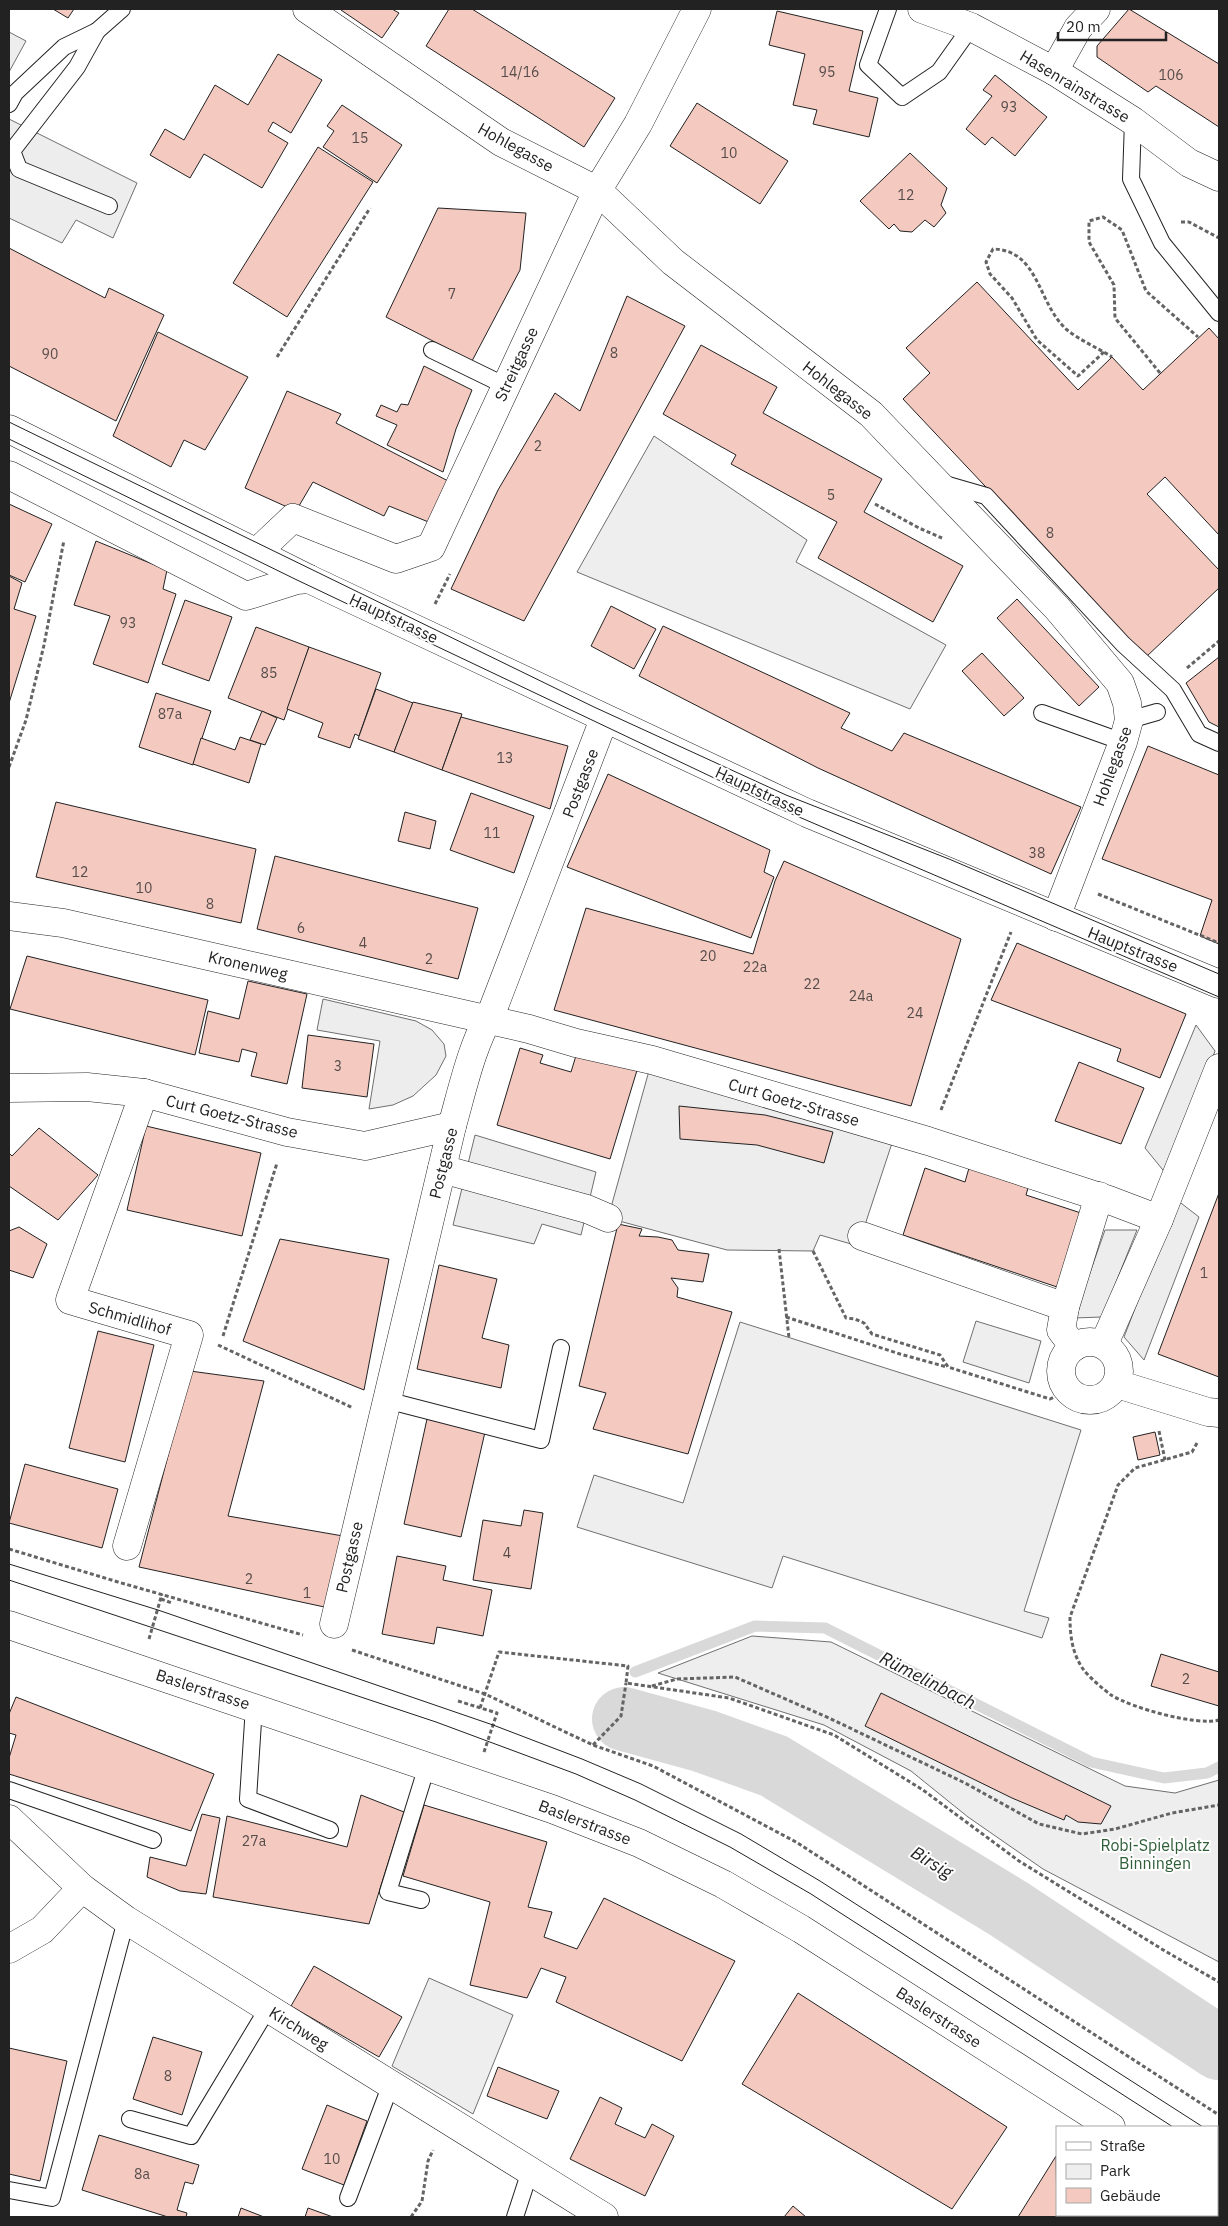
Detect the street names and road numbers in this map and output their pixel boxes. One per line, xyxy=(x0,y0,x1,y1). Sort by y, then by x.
street label: Hasenrainstrasse xyxy=(1016,45,1134,127)
street label: Hohlegasse xyxy=(475,118,558,176)
street label: Streitgasse xyxy=(490,323,542,405)
street label: Hohlegasse xyxy=(799,356,877,424)
street label: Hauptstrasse xyxy=(346,589,442,647)
street label: Hohlegasse xyxy=(1088,723,1136,809)
street label: Postgasse xyxy=(558,745,602,821)
street label: Hauptstrasse xyxy=(712,762,808,820)
street label: Hauptstrasse xyxy=(1085,922,1181,976)
street label: Kronenweg xyxy=(206,946,290,984)
street label: Curt Goetz-Strasse xyxy=(726,1074,862,1130)
street label: Curt Goetz-Strasse xyxy=(164,1090,300,1142)
street label: Postgasse xyxy=(425,1125,462,1201)
street label: Schmidlihof xyxy=(86,1297,174,1339)
street label: Postgasse xyxy=(331,1519,367,1595)
street label: Baslerstrasse xyxy=(153,1664,253,1714)
street label: Baslerstrasse xyxy=(536,1795,634,1849)
street label: Baslerstrasse xyxy=(893,1982,986,2052)
street label: Kirchweg xyxy=(266,2002,333,2054)

